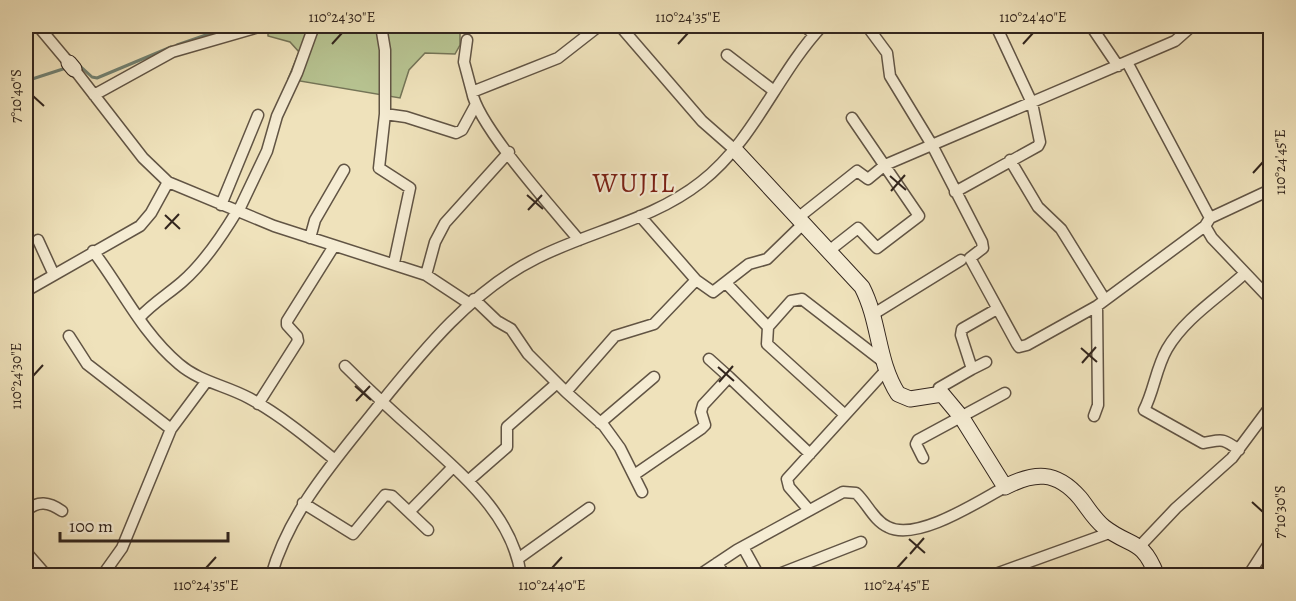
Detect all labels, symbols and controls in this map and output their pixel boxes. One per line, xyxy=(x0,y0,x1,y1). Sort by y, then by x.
text: 110°24'30"E xyxy=(309,7,375,27)
text: 110°24'35"E xyxy=(655,7,721,27)
text: 110°24'40"E xyxy=(999,7,1067,27)
text: 7°10'40"S xyxy=(6,69,26,123)
text: 110°24'45"E xyxy=(1270,129,1290,195)
district label: WUJIL xyxy=(592,165,676,201)
text: 110°24'30"E xyxy=(6,343,26,409)
text: 7°10'30"S xyxy=(1270,485,1290,539)
scale bar xyxy=(60,505,228,543)
text: 100 m xyxy=(69,514,113,538)
text: 110°24'35"E xyxy=(173,575,239,595)
text: 110°24'40"E xyxy=(518,575,586,595)
text: 110°24'45"E xyxy=(864,575,930,595)

